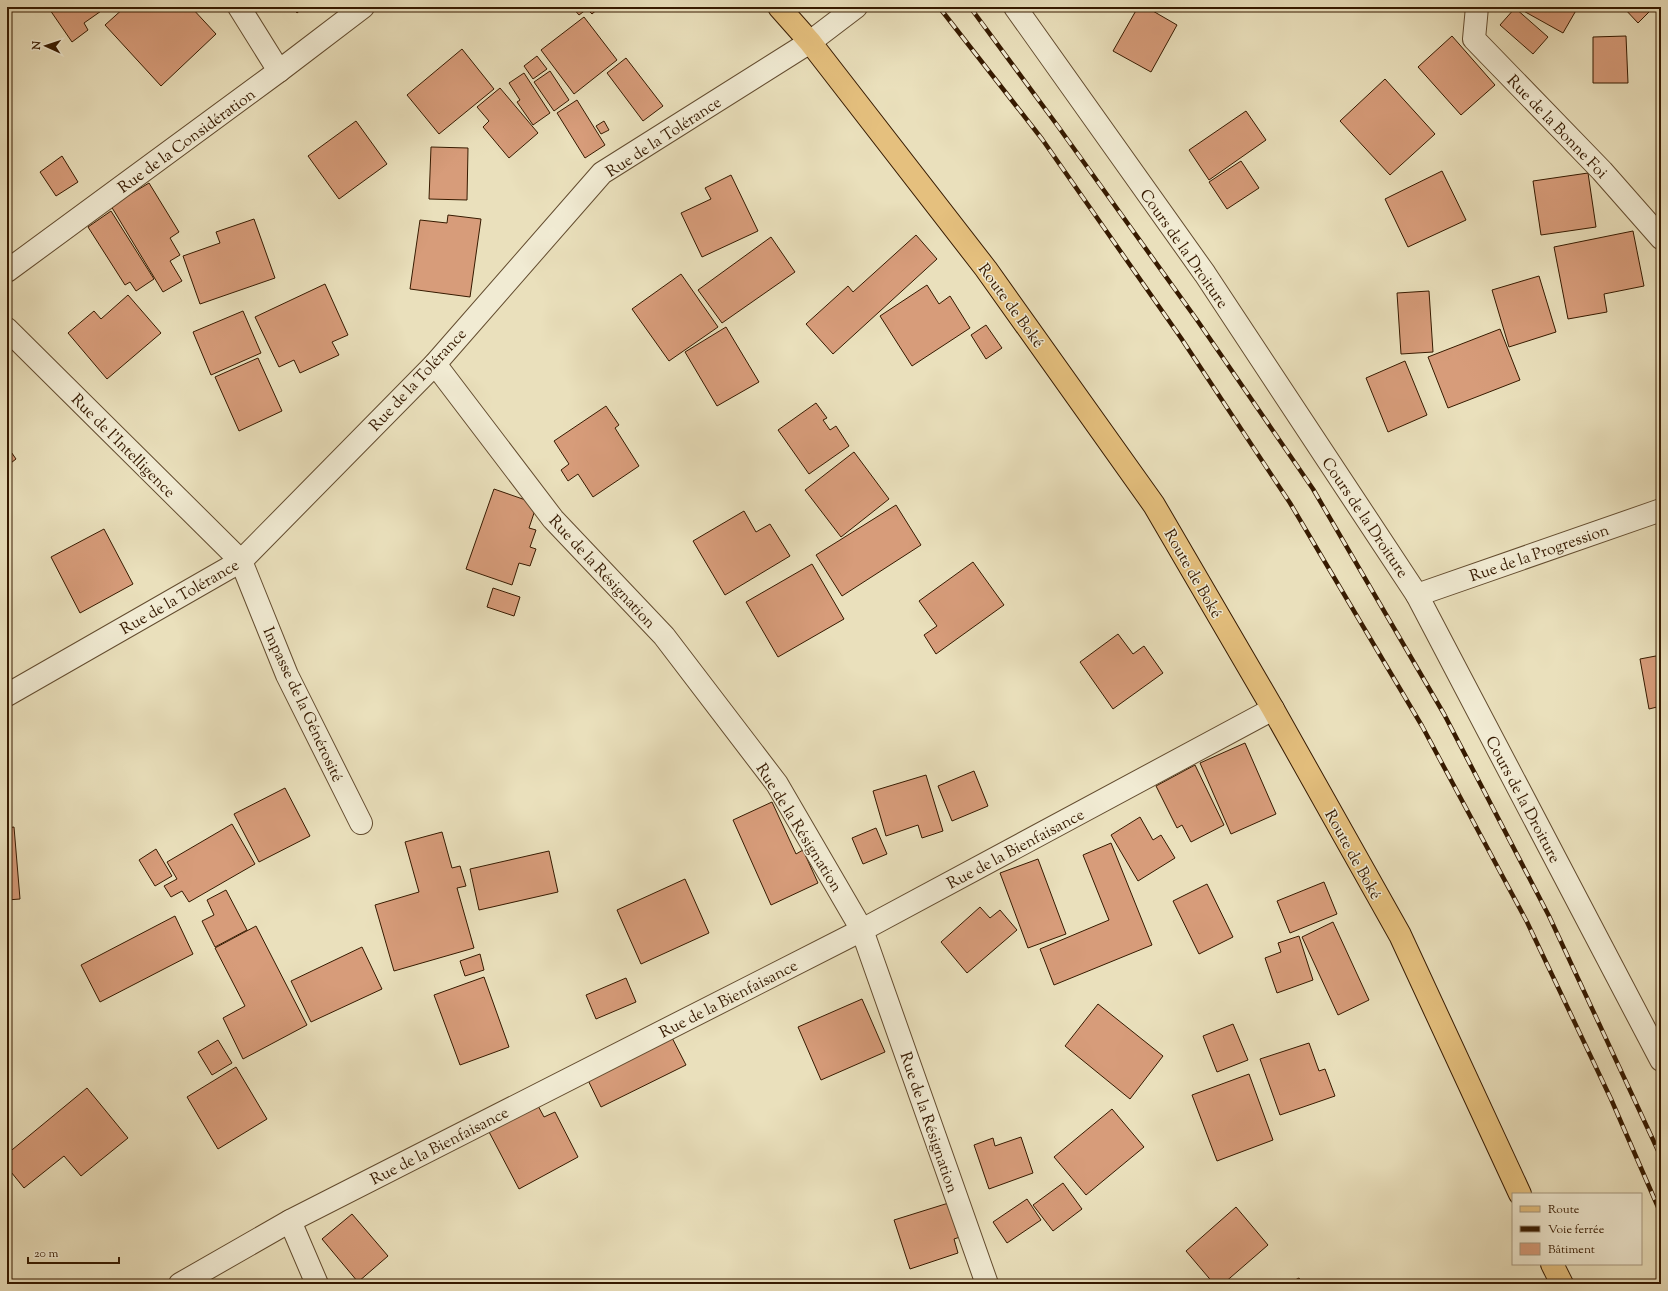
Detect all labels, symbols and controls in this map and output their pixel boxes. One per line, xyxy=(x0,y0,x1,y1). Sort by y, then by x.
north arrow xyxy=(26,26,66,66)
text: N xyxy=(29,41,45,51)
street label: Rue de la Bonne Foi xyxy=(1501,71,1612,185)
street label: Rue de la Considération xyxy=(114,84,261,200)
street label: Rue de la Tolérance xyxy=(602,92,727,184)
street label: Cours de la Droiture xyxy=(1133,185,1233,314)
street label: Route de Boké xyxy=(971,259,1049,354)
street label: Rue de la Tolérance xyxy=(365,324,473,437)
street label: Rue de l'Intelligence xyxy=(65,389,180,504)
street label: Cours de la Droiture xyxy=(1315,453,1413,583)
street label: Rue de la Résignation xyxy=(542,511,660,635)
street label: Rue de la Progression xyxy=(1467,520,1613,589)
street label: Route de Boké xyxy=(1157,525,1227,623)
street label: Rue de la Tolérance xyxy=(117,555,244,642)
street label: Impasse de la Générosité xyxy=(256,624,348,786)
street label: Cours de la Droiture xyxy=(1479,732,1565,868)
street label: Rue de la Résignation xyxy=(749,759,847,898)
street label: Rue de la Bienfaisance xyxy=(943,804,1089,896)
street label: Route de Boké xyxy=(1318,806,1386,904)
street label: Rue de la Bienfaisance xyxy=(656,955,802,1045)
street label: Rue de la Résignation xyxy=(893,1049,963,1197)
street label: Rue de la Bienfaisance xyxy=(367,1102,513,1192)
legend xyxy=(1512,1193,1642,1265)
text: Route xyxy=(1548,1201,1580,1219)
text: Voie ferrée xyxy=(1548,1221,1605,1239)
scale bar xyxy=(28,1239,119,1265)
text: Bâtiment xyxy=(1548,1241,1595,1259)
text: 20 m xyxy=(34,1245,59,1263)

